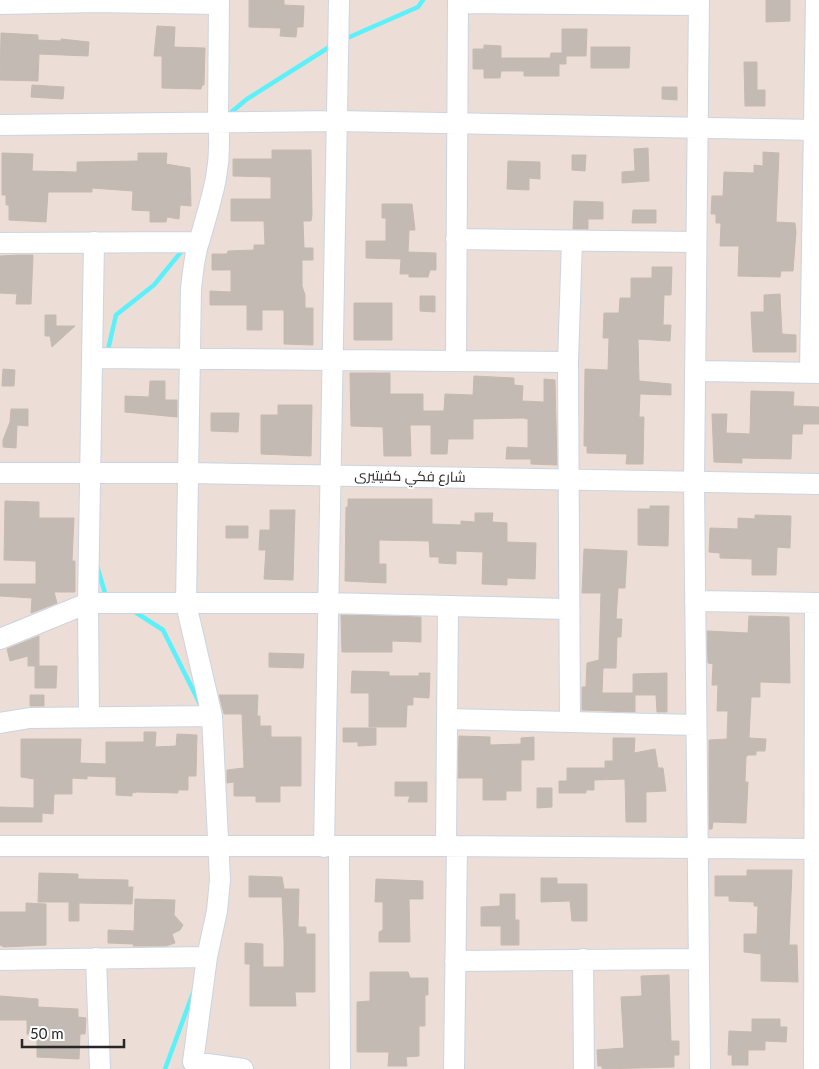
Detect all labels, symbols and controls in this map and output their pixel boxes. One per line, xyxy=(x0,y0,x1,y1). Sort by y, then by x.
street label: شارع فكي كفيتيرى xyxy=(354,466,466,489)
scale bar xyxy=(22,1016,125,1048)
text: 50 m xyxy=(30,1024,64,1042)

